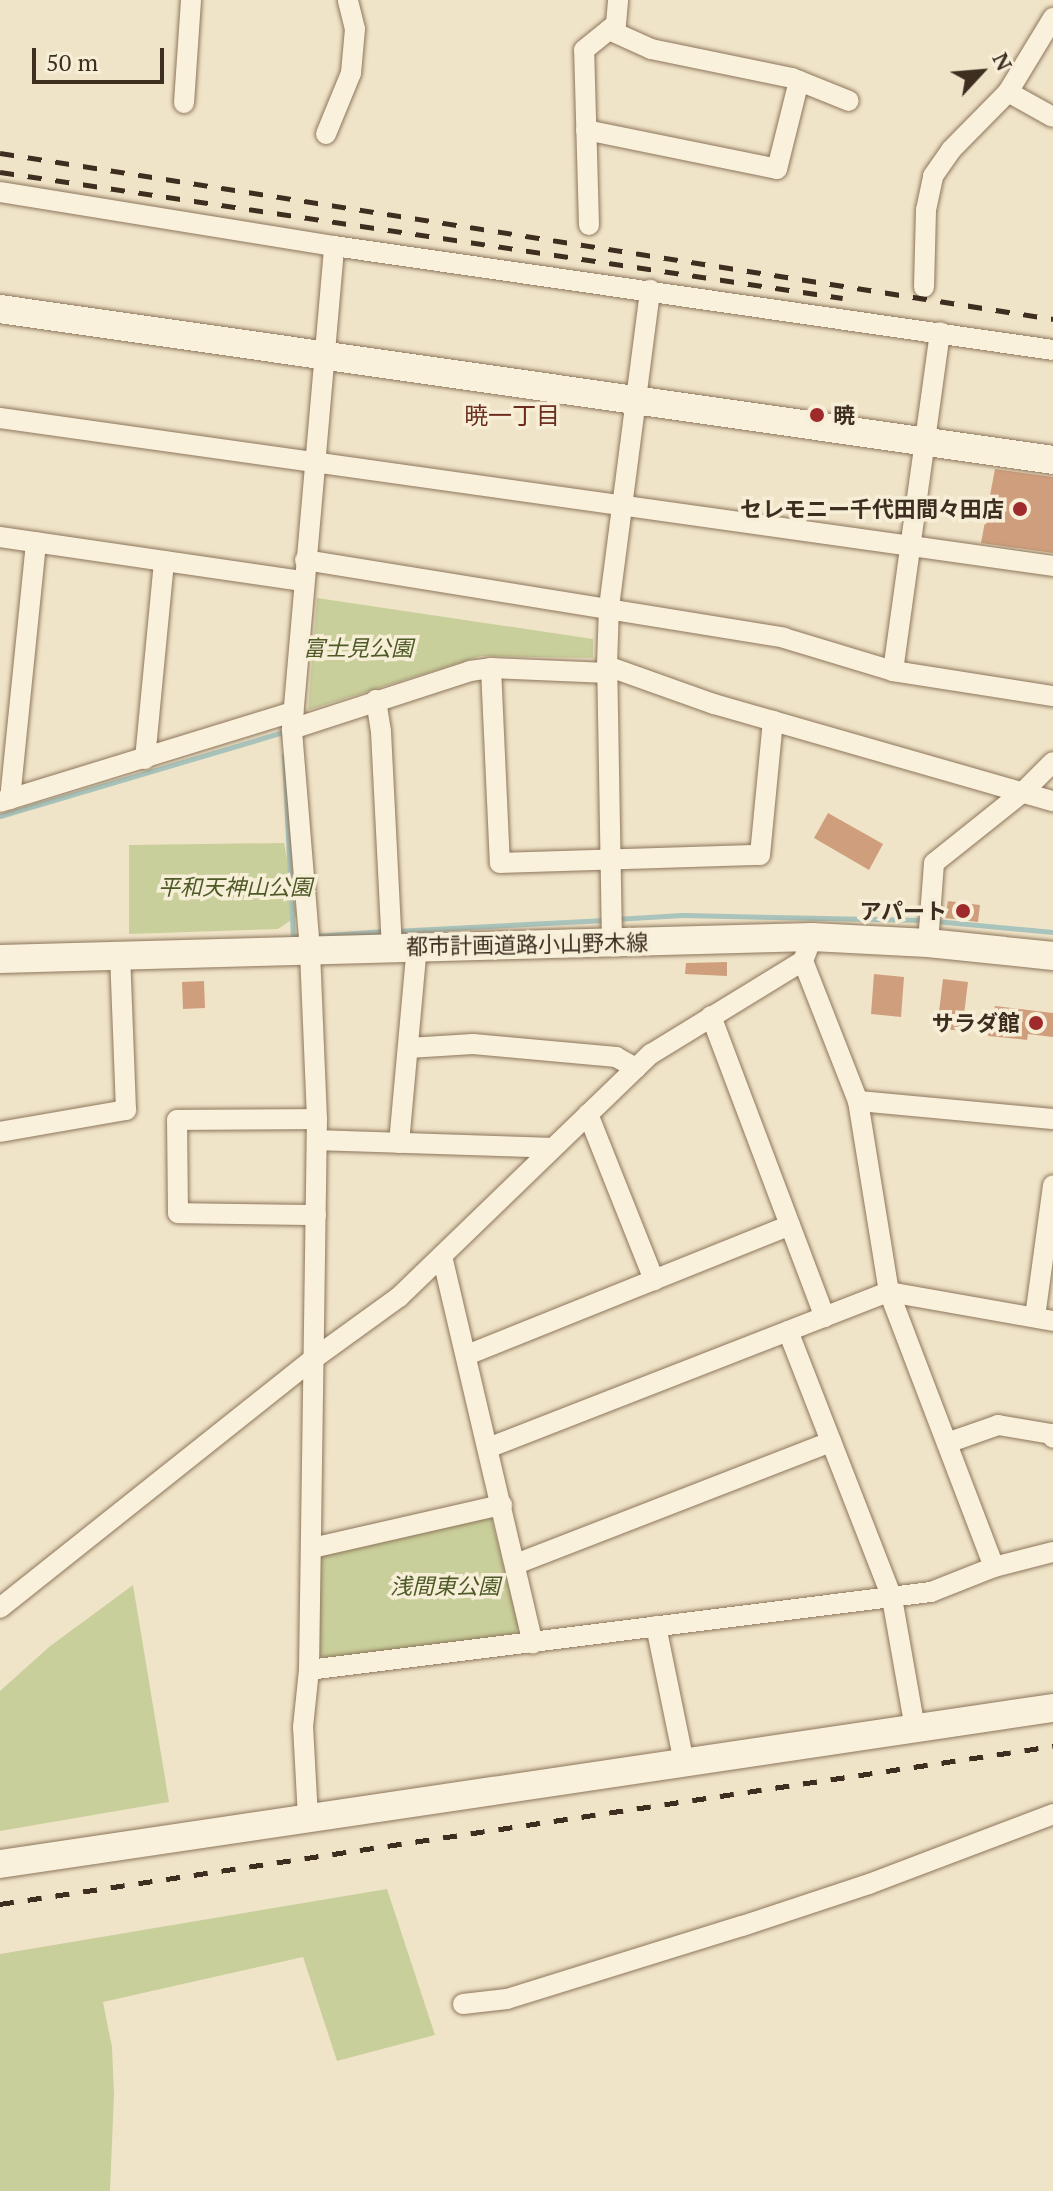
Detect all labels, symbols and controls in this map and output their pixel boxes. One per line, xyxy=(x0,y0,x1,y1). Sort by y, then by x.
scale bar xyxy=(36,32,168,82)
north arrow xyxy=(941,32,1021,112)
text: 50 m xyxy=(46,46,98,78)
text: N xyxy=(986,47,1020,75)
district label: 暁一丁目 xyxy=(464,402,560,430)
place label: 暁 xyxy=(833,402,855,428)
marker: 暁 xyxy=(808,406,826,424)
place label: セレモニー千代田間々田店 xyxy=(740,496,1004,522)
marker: セレモニー千代田間々田店 xyxy=(1011,500,1029,518)
park label: 富士見公園 xyxy=(303,635,413,661)
park label: 平和天神山公園 xyxy=(158,874,312,900)
place label: アパート xyxy=(859,898,947,924)
marker: アパート xyxy=(954,902,972,920)
street label: 都市計画道路小山野木線 xyxy=(406,929,648,959)
place label: サラダ館 xyxy=(932,1010,1020,1036)
marker: サラダ館 xyxy=(1027,1014,1045,1032)
park label: 浅間東公園 xyxy=(390,1573,500,1599)

